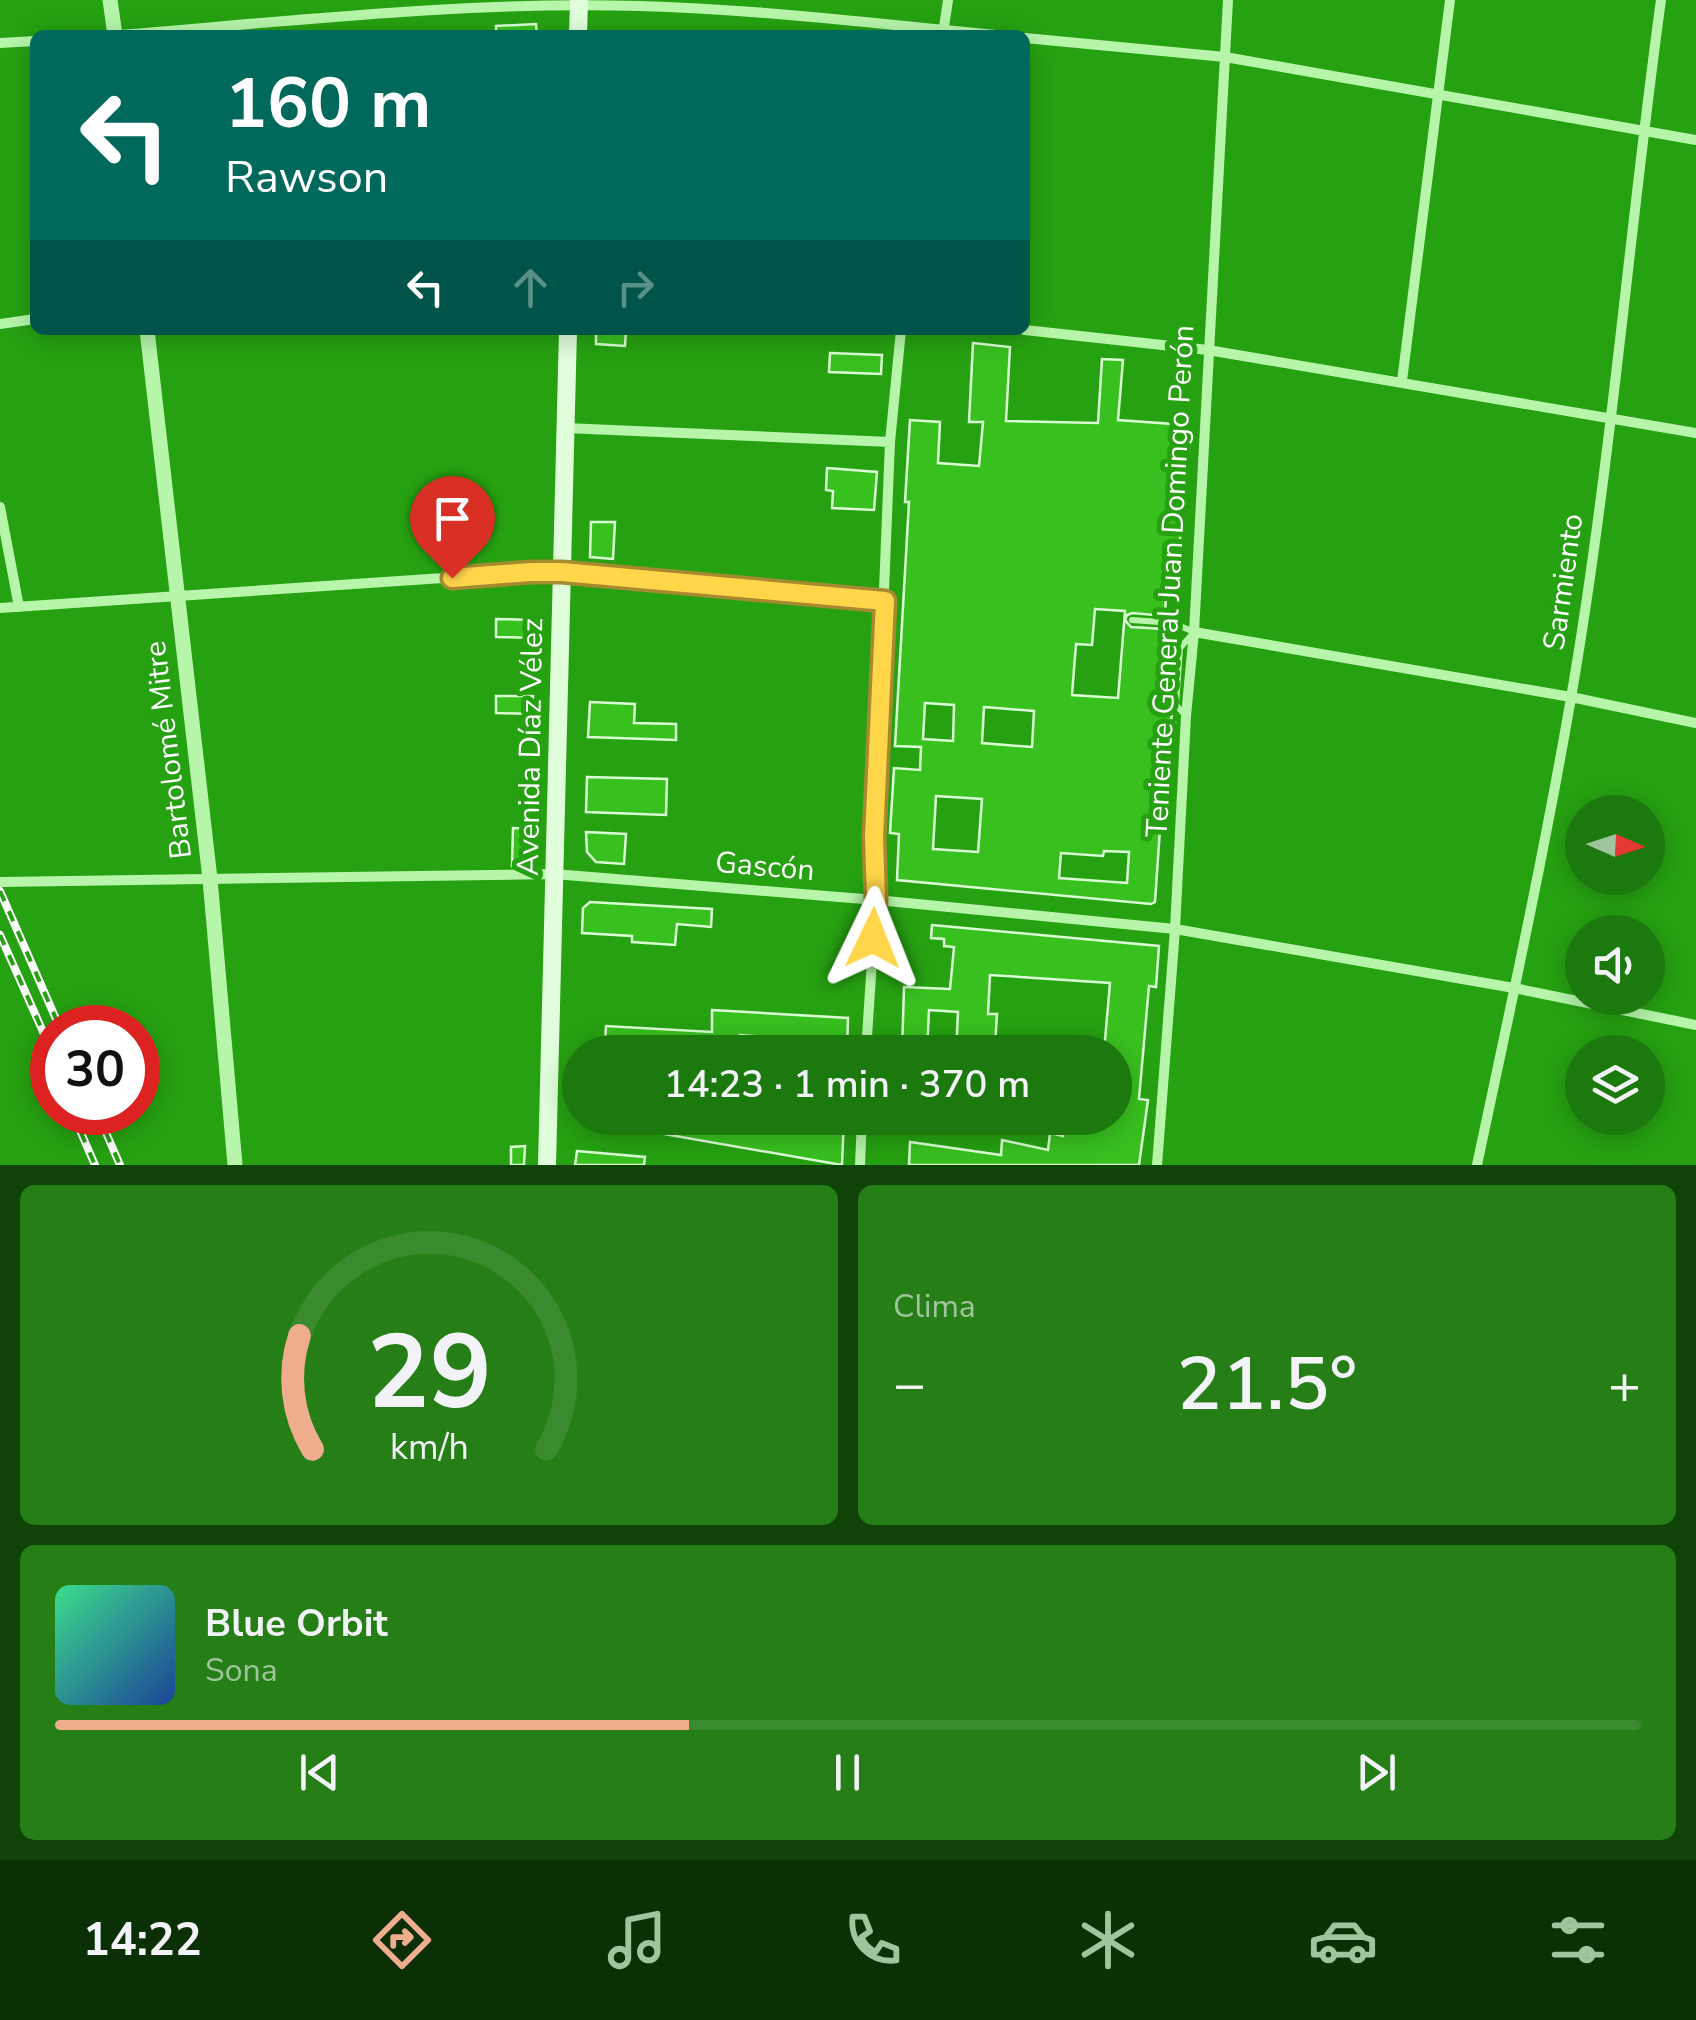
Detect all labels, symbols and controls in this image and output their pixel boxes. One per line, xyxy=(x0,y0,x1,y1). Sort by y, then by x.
text: 160 m xyxy=(225,56,431,152)
icon: left xyxy=(60,70,190,200)
text: Rawson xyxy=(225,147,388,208)
icon: left xyxy=(398,260,453,315)
icon: ahead xyxy=(503,260,558,315)
icon: right xyxy=(608,260,663,315)
street label: Teniente General Juan Domingo Perón xyxy=(1137,324,1204,838)
pin xyxy=(410,476,495,579)
icon: arrive xyxy=(425,491,480,546)
street label: Sarmiento xyxy=(1534,511,1593,653)
street label: Avenida Díaz Vélez xyxy=(508,618,553,876)
street label: Bartolomé Mitre xyxy=(135,639,202,861)
north arrow xyxy=(1565,795,1665,895)
map controls xyxy=(1565,795,1665,1135)
street label: Gascón xyxy=(714,842,816,891)
position arrow xyxy=(821,886,925,990)
button: sound xyxy=(1565,915,1665,1015)
speed limit sign: 30 xyxy=(30,1005,160,1135)
button: layers xyxy=(1565,1035,1665,1135)
text: 14:23 · 1 min · 370 m xyxy=(664,1059,1030,1110)
text: Clima xyxy=(893,1285,976,1328)
text: 29 xyxy=(367,1302,491,1444)
text: 21.5° xyxy=(1177,1333,1357,1435)
text: − xyxy=(893,1347,926,1422)
text: + xyxy=(1608,1347,1641,1422)
text: km/h xyxy=(390,1423,468,1472)
text: Blue Orbit xyxy=(205,1598,388,1649)
text: Sona xyxy=(205,1649,278,1692)
icon: previous xyxy=(292,1745,347,1800)
icon: pause xyxy=(820,1745,875,1800)
icon: next xyxy=(1349,1745,1404,1800)
icon: directions xyxy=(367,1905,437,1975)
icon: music xyxy=(602,1905,672,1975)
icon: phone xyxy=(838,1905,908,1975)
icon: climate xyxy=(1073,1905,1143,1975)
icon: car xyxy=(1308,1905,1378,1975)
icon: filters xyxy=(1543,1905,1613,1975)
text: 14:22 xyxy=(83,1910,202,1971)

